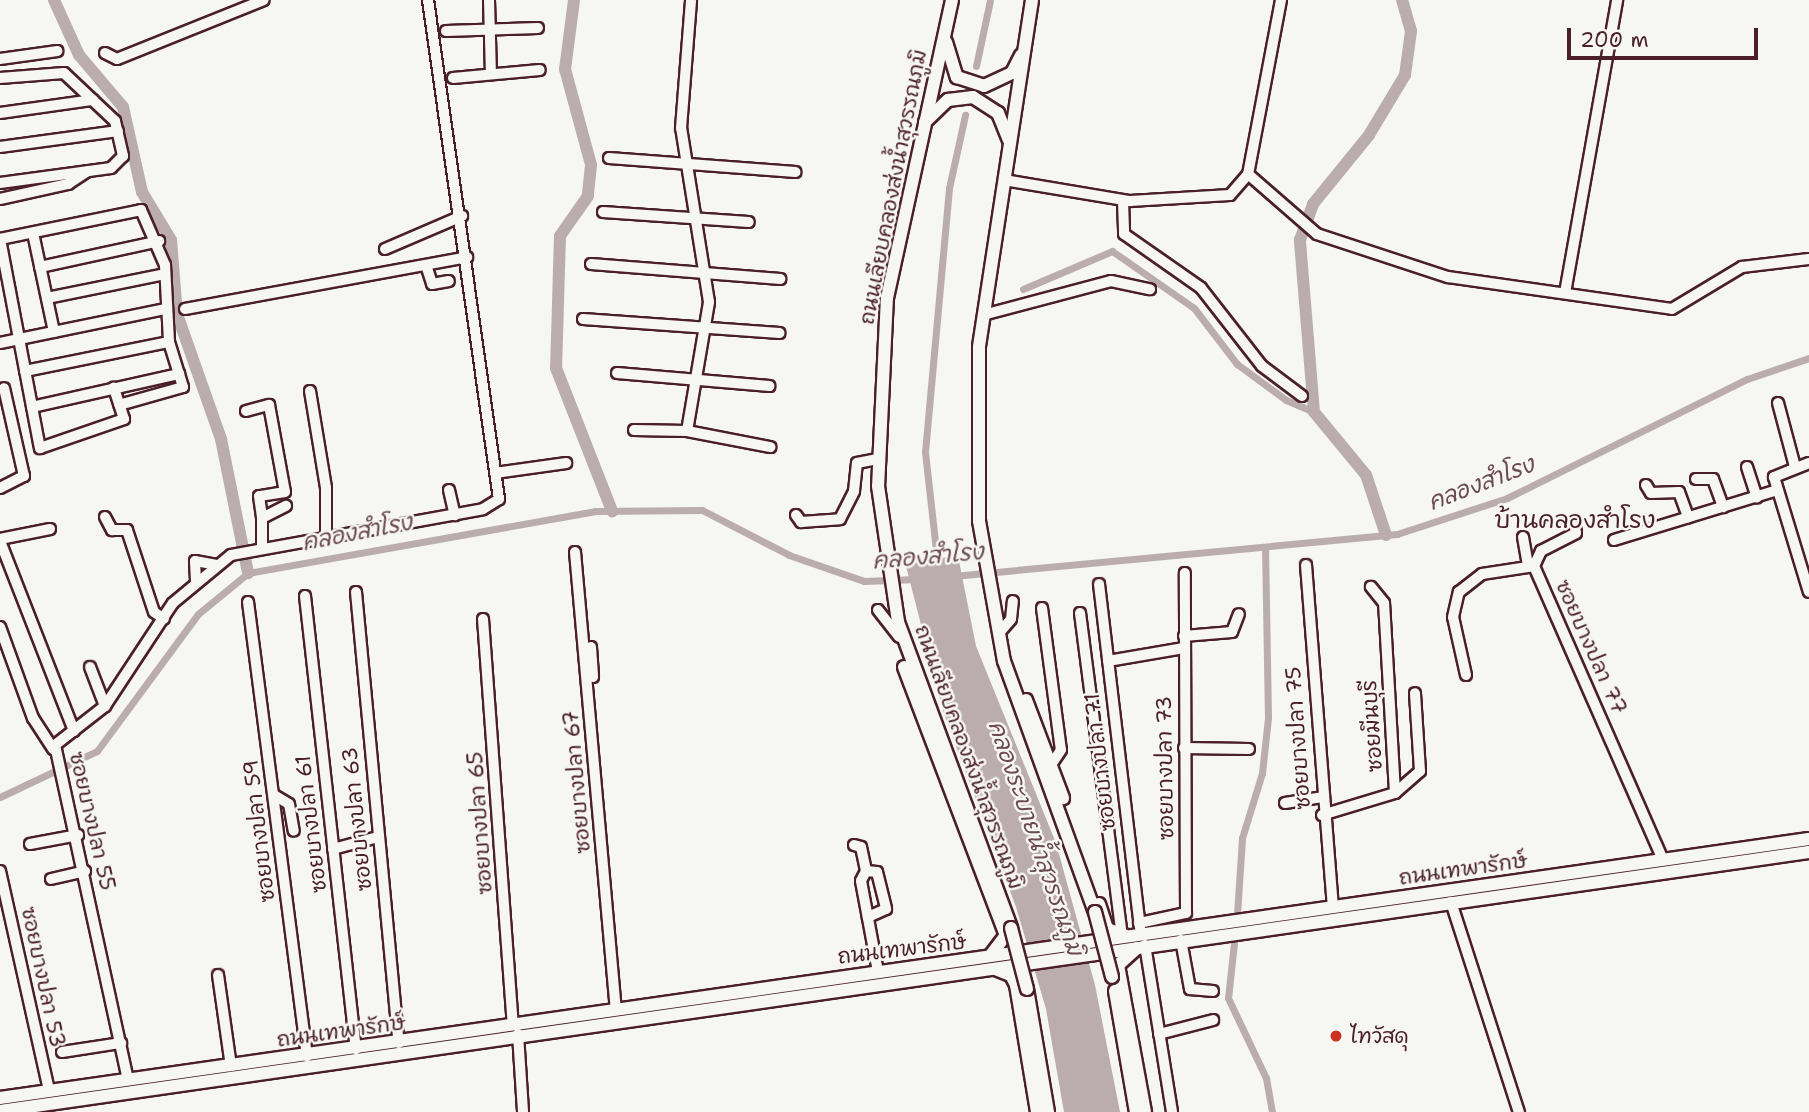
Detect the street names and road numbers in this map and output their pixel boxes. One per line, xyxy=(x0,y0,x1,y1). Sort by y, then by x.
street label: ถนนเลียบคลองส่งน้ำสุวรรณภูมิ xyxy=(854,47,932,327)
street label: ซอยบางปลา 77 xyxy=(1550,576,1632,718)
street label: ถนนเลียบคลองส่งน้ำสุวรรณภูมิ xyxy=(909,621,1029,893)
street label: ซอยบางปลา 75 xyxy=(1280,666,1316,810)
street label: ซอยมีนบุรี xyxy=(1356,679,1388,773)
street label: ซอยบางปลา 71 xyxy=(1079,692,1121,832)
street label: ซอยบางปลา 73 xyxy=(1151,696,1179,840)
street label: ซอยบางปลา 67 xyxy=(558,709,596,855)
street label: ซอยบางปลา 63 xyxy=(337,746,377,892)
street label: ซอยบางปลา 55 xyxy=(64,749,120,893)
street label: ซอยบางปลา 65 xyxy=(462,751,498,895)
street label: ซอยบางปลา 61 xyxy=(290,754,332,894)
street label: ซอยบางปลา 59 xyxy=(238,758,280,904)
street label: ถนนเทพารักษ์ xyxy=(1397,848,1529,890)
street label: ซอยบางปลา 53 xyxy=(16,904,70,1050)
street label: ถนนเทพารักษ์ xyxy=(836,929,968,969)
street label: ถนนเทพารักษ์ xyxy=(275,1010,407,1052)

